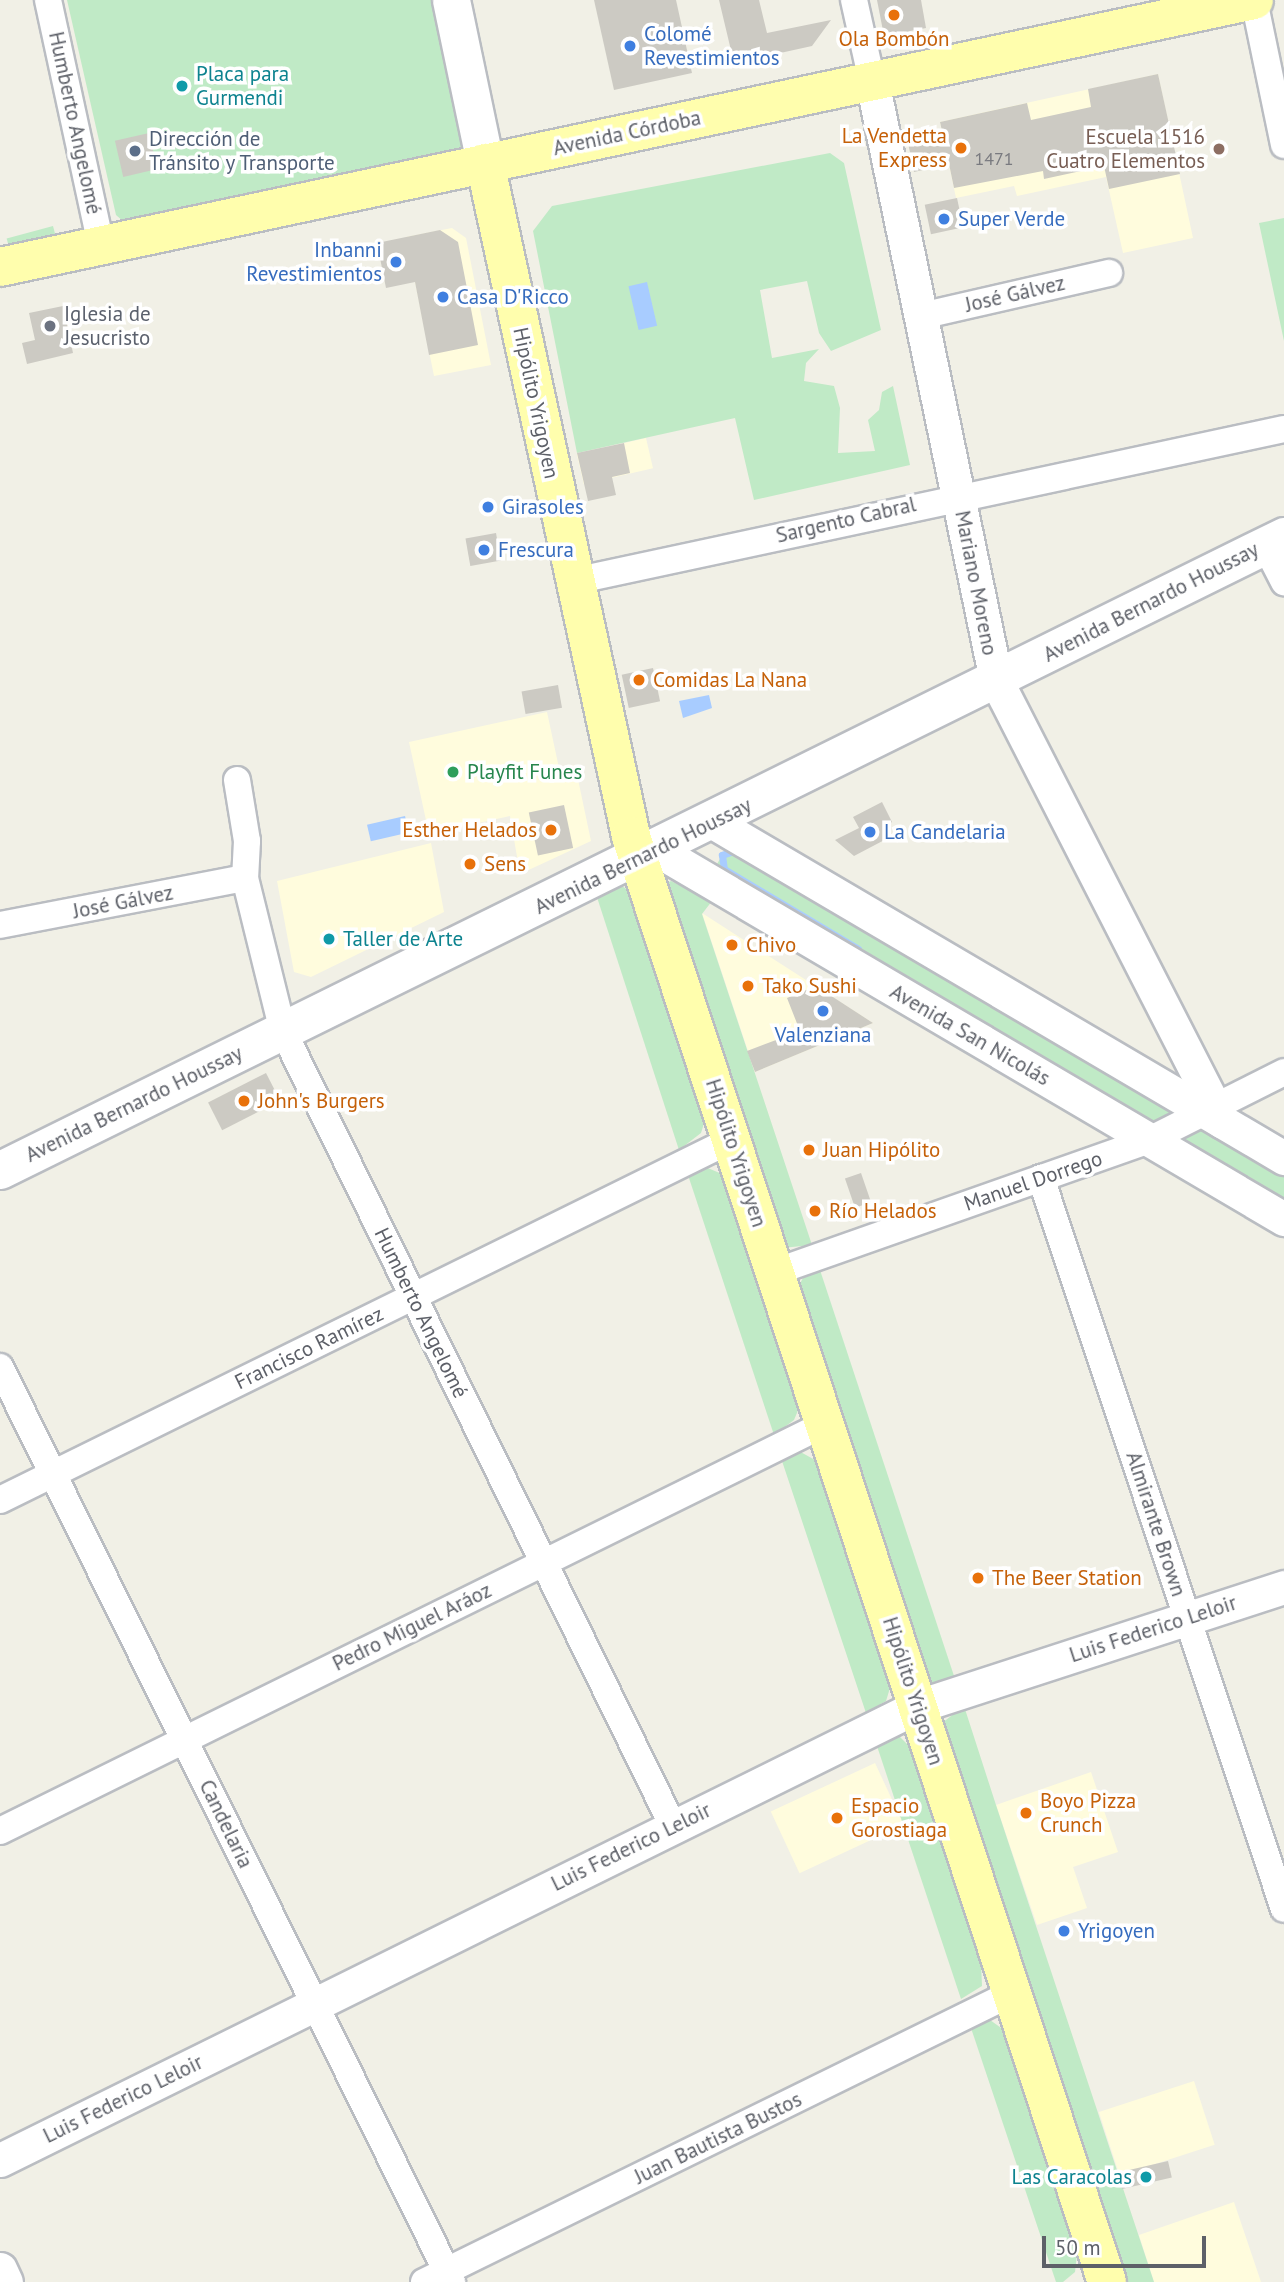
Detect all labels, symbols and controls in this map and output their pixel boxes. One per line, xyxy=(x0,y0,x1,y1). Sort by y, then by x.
marker: Ola Bombón xyxy=(886,7,902,23)
place label: Colomé Revestimientos xyxy=(644,21,780,71)
place label: Ola Bombón xyxy=(838,26,950,52)
street label: Humberto Angelomé xyxy=(43,29,107,217)
marker: Colomé Revestimientos xyxy=(622,38,638,54)
place label: Placa para Gurmendi xyxy=(196,61,289,111)
marker: Placa para Gurmendi xyxy=(174,78,190,94)
street label: Avenida Córdoba xyxy=(551,105,703,161)
place label: La Vendetta Express xyxy=(841,123,947,173)
place label: Escuela 1516 Cuatro Elementos xyxy=(1046,124,1205,174)
place label: Dirección de Tránsito y Transporte xyxy=(149,126,336,176)
marker: La Vendetta Express xyxy=(953,140,969,156)
marker: Escuela 1516 Cuatro Elementos xyxy=(1211,141,1227,157)
marker: Dirección de Tránsito y Transporte xyxy=(127,143,143,159)
house number: 1471 xyxy=(974,148,1014,170)
place label: Super Verde xyxy=(958,206,1066,232)
marker: Super Verde xyxy=(936,211,952,227)
place label: Inbanni Revestimientos xyxy=(246,237,382,287)
marker: Inbanni Revestimientos xyxy=(388,254,404,270)
street label: José Gálvez xyxy=(963,270,1067,318)
place label: Casa D'Ricco xyxy=(457,284,569,310)
marker: Casa D'Ricco xyxy=(435,289,451,305)
place label: Iglesia de Jesucristo xyxy=(64,301,151,351)
marker: Iglesia de Jesucristo xyxy=(42,318,58,334)
street label: Hipólito Yrigoyen xyxy=(508,325,564,481)
street label: Sargento Cabral xyxy=(774,492,918,548)
place label: Girasoles xyxy=(502,494,584,520)
marker: Girasoles xyxy=(480,499,496,515)
street label: Mariano Moreno xyxy=(950,508,1002,658)
place label: Frescura xyxy=(498,537,574,563)
street label: Avenida Bernardo Houssay xyxy=(1039,537,1263,667)
marker: Frescura xyxy=(476,542,492,558)
place label: Comidas La Nana xyxy=(653,667,807,693)
marker: Comidas La Nana xyxy=(631,672,647,688)
place label: Playfit Funes xyxy=(467,759,582,785)
marker: Playfit Funes xyxy=(445,764,461,780)
street label: Avenida Bernardo Houssay xyxy=(530,792,756,920)
place label: Esther Helados xyxy=(402,817,537,843)
place label: La Candelaria xyxy=(884,819,1006,845)
marker: Esther Helados xyxy=(543,822,559,838)
marker: La Candelaria xyxy=(862,824,878,840)
place label: Sens xyxy=(484,851,526,877)
marker: Sens xyxy=(462,856,478,872)
street label: José Gálvez xyxy=(71,880,175,924)
place label: Taller de Arte xyxy=(343,926,464,952)
marker: Taller de Arte xyxy=(321,931,337,947)
place label: Chivo xyxy=(746,932,796,958)
marker: Chivo xyxy=(724,937,740,953)
place label: Tako Sushi xyxy=(762,973,857,999)
marker: Tako Sushi xyxy=(740,978,756,994)
street label: Avenida San Nicolás xyxy=(885,979,1055,1091)
marker: Valenziana xyxy=(815,1003,831,1019)
place label: Valenziana xyxy=(775,1022,871,1048)
street label: Avenida Bernardo Houssay xyxy=(21,1040,247,1168)
street label: Hipólito Yrigoyen xyxy=(700,1075,772,1231)
place label: John's Burgers xyxy=(258,1088,385,1114)
marker: John's Burgers xyxy=(236,1093,252,1109)
place label: Juan Hipólito xyxy=(823,1137,940,1163)
marker: Juan Hipólito xyxy=(801,1142,817,1158)
street label: Manuel Dorrego xyxy=(961,1146,1105,1216)
place label: Río Helados xyxy=(829,1198,936,1224)
marker: Río Helados xyxy=(807,1203,823,1219)
street label: Humberto Angelomé xyxy=(369,1224,473,1402)
street label: Francisco Ramírez xyxy=(231,1301,387,1395)
street label: Almirante Brown xyxy=(1121,1448,1191,1600)
place label: The Beer Station xyxy=(992,1565,1142,1591)
marker: The Beer Station xyxy=(970,1570,986,1586)
street label: Pedro Miguel Aráoz xyxy=(328,1577,496,1677)
street label: Luis Federico Leloir xyxy=(1066,1590,1240,1668)
street label: Hipólito Yrigoyen xyxy=(877,1613,949,1769)
street label: Candelaria xyxy=(194,1776,258,1872)
place label: Boyo Pizza Crunch xyxy=(1040,1788,1136,1838)
place label: Espacio Gorostiaga xyxy=(851,1793,947,1843)
street label: Luis Federico Leloir xyxy=(547,1797,715,1897)
marker: Boyo Pizza Crunch xyxy=(1018,1805,1034,1821)
marker: Espacio Gorostiaga xyxy=(829,1810,845,1826)
place label: Yrigoyen xyxy=(1078,1918,1155,1944)
marker: Yrigoyen xyxy=(1056,1923,1072,1939)
street label: Luis Federico Leloir xyxy=(39,2049,207,2149)
street label: Juan Bautista Bustos xyxy=(630,2087,806,2189)
place label: Las Caracolas xyxy=(1011,2164,1132,2190)
marker: Las Caracolas xyxy=(1138,2169,1154,2185)
scale bar xyxy=(1046,2222,1210,2266)
text: 50 m xyxy=(1055,2234,1101,2261)

